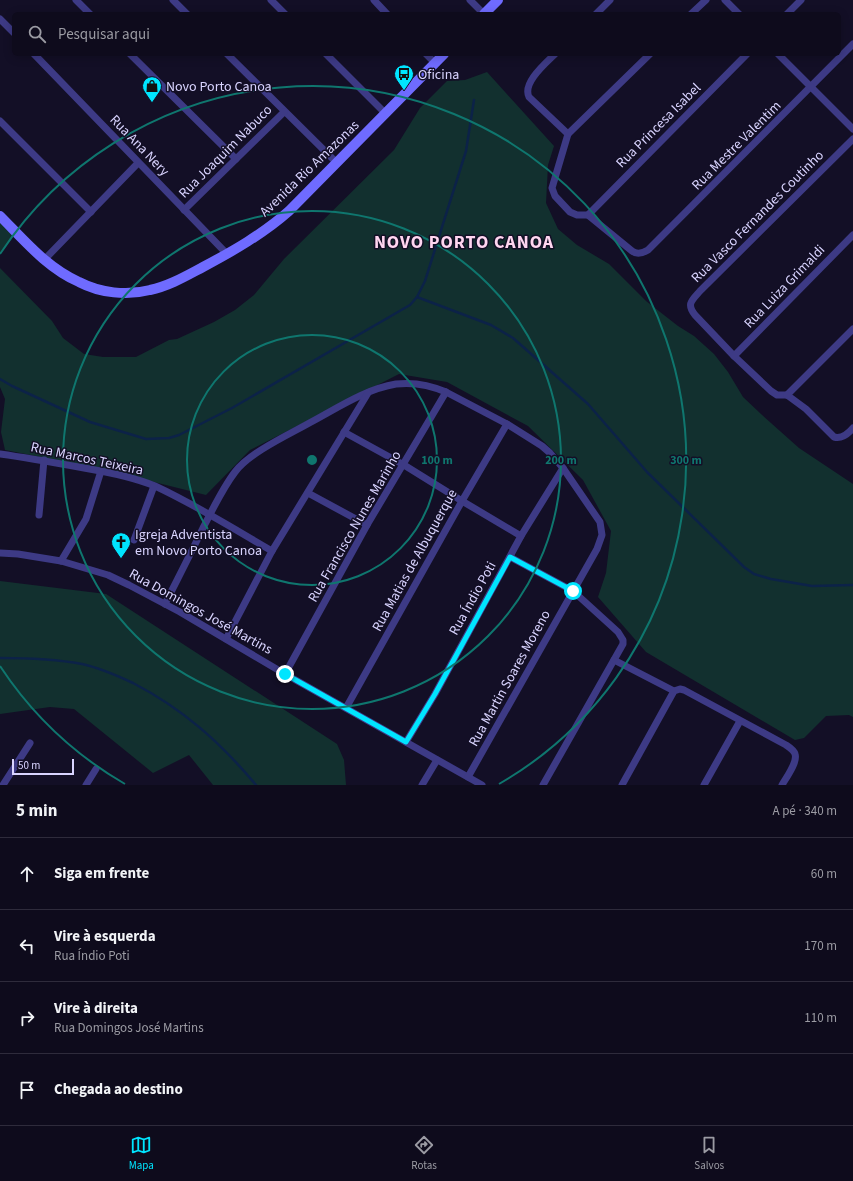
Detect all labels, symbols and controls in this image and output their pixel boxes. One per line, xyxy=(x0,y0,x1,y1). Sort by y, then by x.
search box xyxy=(12,12,841,56)
icon: search xyxy=(26,23,48,45)
text: Pesquisar aqui xyxy=(58,24,150,45)
bus stop icon: Oficina xyxy=(393,63,415,91)
place label: Oficina xyxy=(418,65,459,85)
shop icon: Novo Porto Canoa xyxy=(141,75,163,103)
place label: Novo Porto Canoa xyxy=(166,77,272,97)
street label: Rua Princesa Isabel xyxy=(612,78,706,173)
street label: Rua Mestre Valentim xyxy=(687,96,786,195)
street label: Rua Joaquim Nabuco xyxy=(174,100,277,203)
street label: Rua Ana Nery xyxy=(105,111,174,181)
street label: Avenida Rio Amazonas xyxy=(255,116,364,222)
street label: Rua Vasco Fernandes Coutinho xyxy=(687,146,829,288)
district label: NOVO PORTO CANOA xyxy=(374,230,554,255)
street label: Rua Luiza Grimaldi xyxy=(740,241,830,333)
street label: Rua Marcos Teixeira xyxy=(29,437,145,481)
street label: Rua Francisco Nunes Marinho xyxy=(303,447,406,606)
text: 100 m xyxy=(421,452,453,469)
text: 200 m xyxy=(545,452,577,469)
text: 300 m xyxy=(670,452,702,469)
centre of rings xyxy=(305,453,319,467)
street label: Rua Matias de Albuquerque xyxy=(367,486,462,635)
place label: Igreja Adventista em Novo Porto Canoa xyxy=(135,525,262,561)
church icon: Igreja Adventista em Novo Porto Canoa xyxy=(110,531,132,559)
street label: Rua Índio Poti xyxy=(444,558,501,639)
street label: Rua Domingos José Martins xyxy=(125,564,276,660)
route start xyxy=(564,582,582,600)
street label: Rua Martin Soares Moreno xyxy=(464,607,556,750)
route end xyxy=(276,665,294,683)
scale bar xyxy=(12,757,74,776)
text: 50 m xyxy=(18,758,40,773)
text: 5 min xyxy=(16,799,57,823)
text: A pé · 340 m xyxy=(772,802,837,820)
icon: ahead xyxy=(16,863,38,885)
text: Siga em frente xyxy=(54,863,149,884)
text: 60 m xyxy=(811,865,837,883)
text: Vire à esquerda xyxy=(54,926,156,947)
icon: left xyxy=(16,935,38,957)
text: 170 m xyxy=(804,937,837,955)
text: Rua Índio Poti xyxy=(54,947,130,965)
text: Vire à direita xyxy=(54,998,138,1019)
icon: right xyxy=(16,1007,38,1029)
text: 110 m xyxy=(804,1009,837,1027)
text: Rua Domingos José Martins xyxy=(54,1019,204,1037)
icon: arrive xyxy=(16,1079,38,1101)
text: Chegada ao destino xyxy=(54,1079,183,1100)
tab: Mapa xyxy=(129,1134,154,1173)
tab: Rotas xyxy=(411,1134,437,1173)
tab: Salvos xyxy=(694,1134,724,1173)

